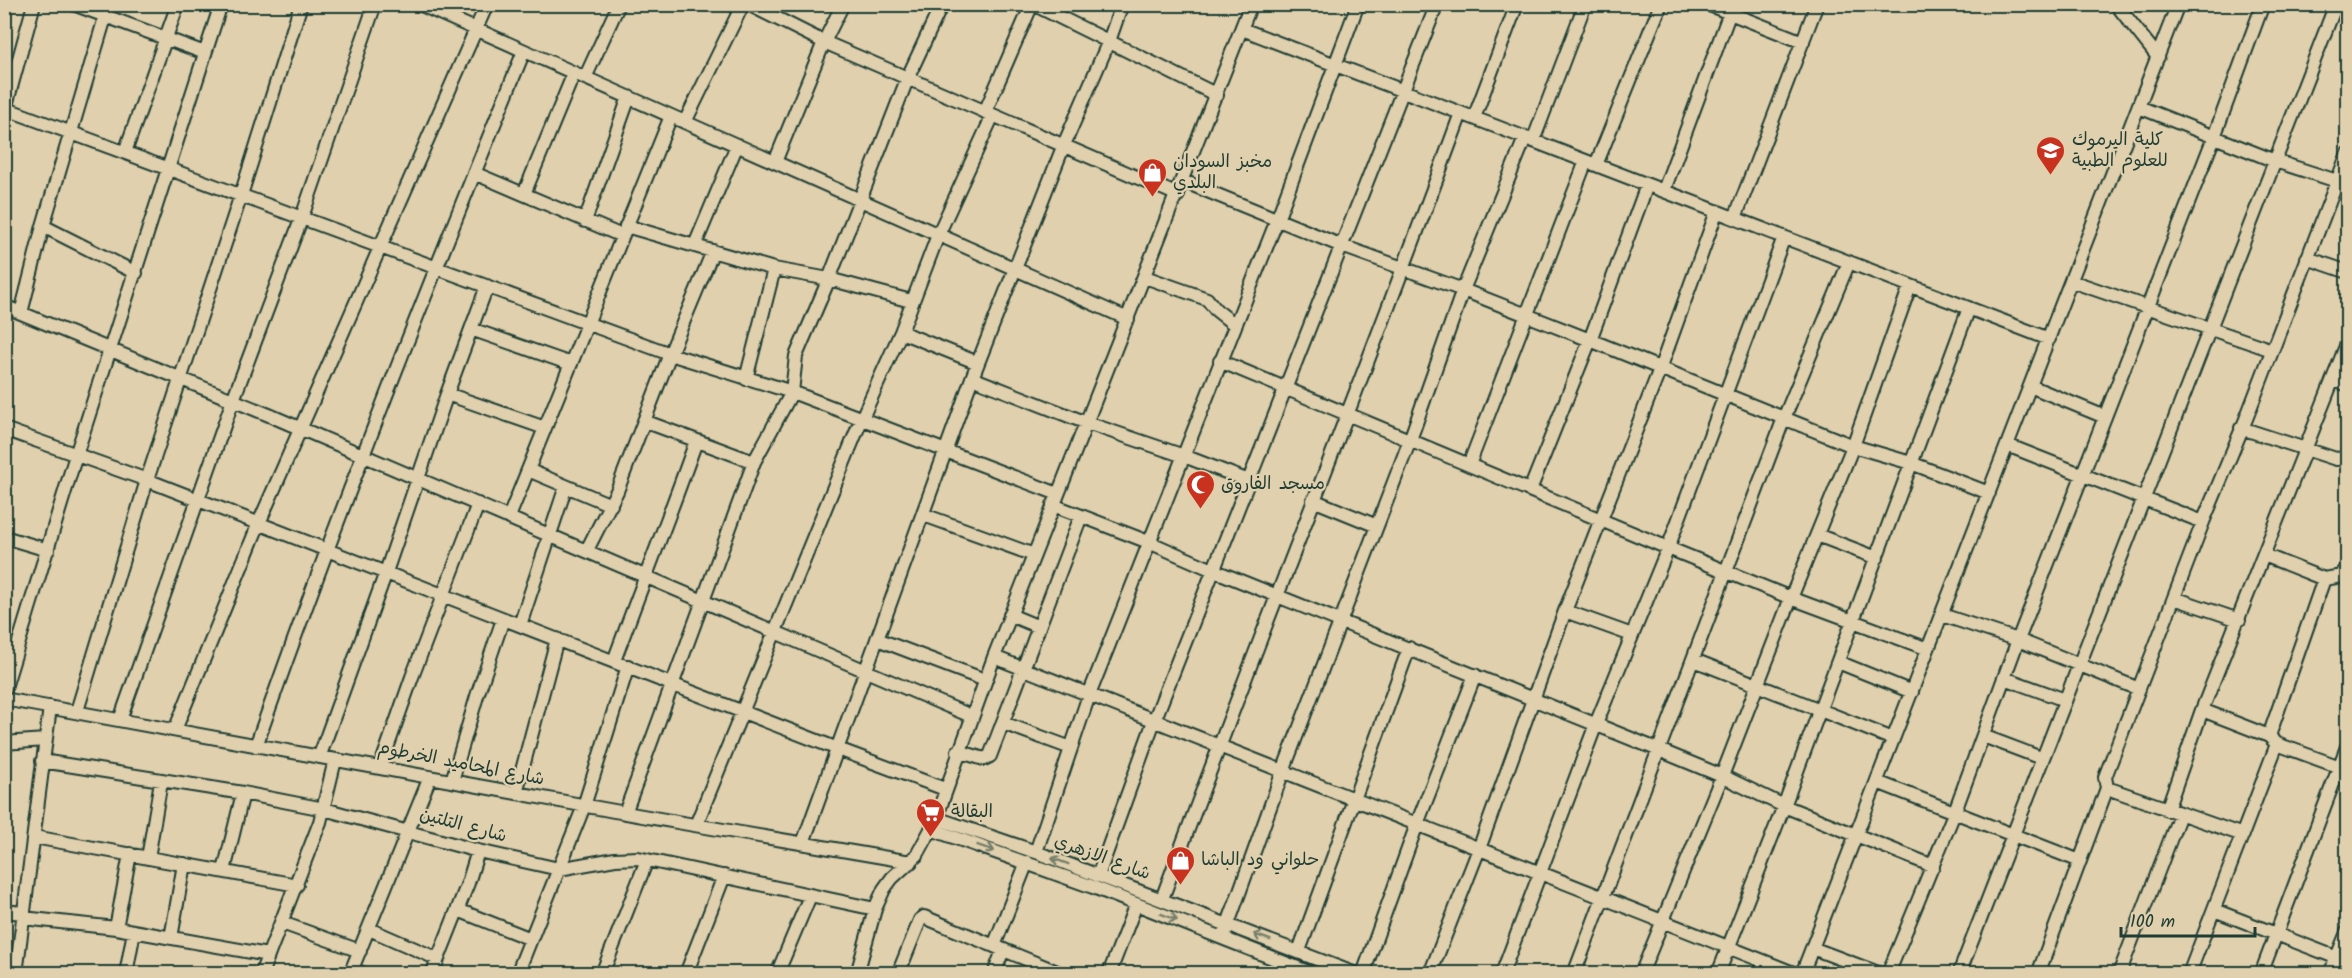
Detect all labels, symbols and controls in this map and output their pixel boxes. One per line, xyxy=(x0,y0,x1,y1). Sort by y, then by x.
place label: كلية اليرموك للعلوم الطبية xyxy=(2072,126,2168,176)
school or university icon: كلية اليرموك للعلوم الطبية xyxy=(2035,134,2067,176)
place label: مخبز السودان البلدي xyxy=(1173,148,1272,198)
shop icon: مخبز السودان البلدي xyxy=(1136,156,1168,198)
mosque icon: مسجد الفاروق xyxy=(1184,468,1216,510)
place label: مسجد الفاروق xyxy=(1221,470,1325,499)
street label: شارع المحاميد الخرطوم xyxy=(375,734,547,794)
supermarket icon: البقالة xyxy=(914,796,946,838)
place label: البقالة xyxy=(951,798,993,827)
street label: شارع التلتين xyxy=(416,800,510,852)
street label: شارع الازهري xyxy=(1050,827,1154,889)
one-way arrow xyxy=(977,844,995,855)
shop icon: حلواني ود الباشا xyxy=(1164,844,1196,886)
place label: حلواني ود الباشا xyxy=(1201,846,1319,875)
one-way arrow xyxy=(1051,855,1070,866)
scale bar xyxy=(2121,900,2254,938)
text: 100 m xyxy=(2130,908,2175,937)
one-way arrow xyxy=(1159,912,1178,923)
one-way arrow xyxy=(1253,931,1272,942)

